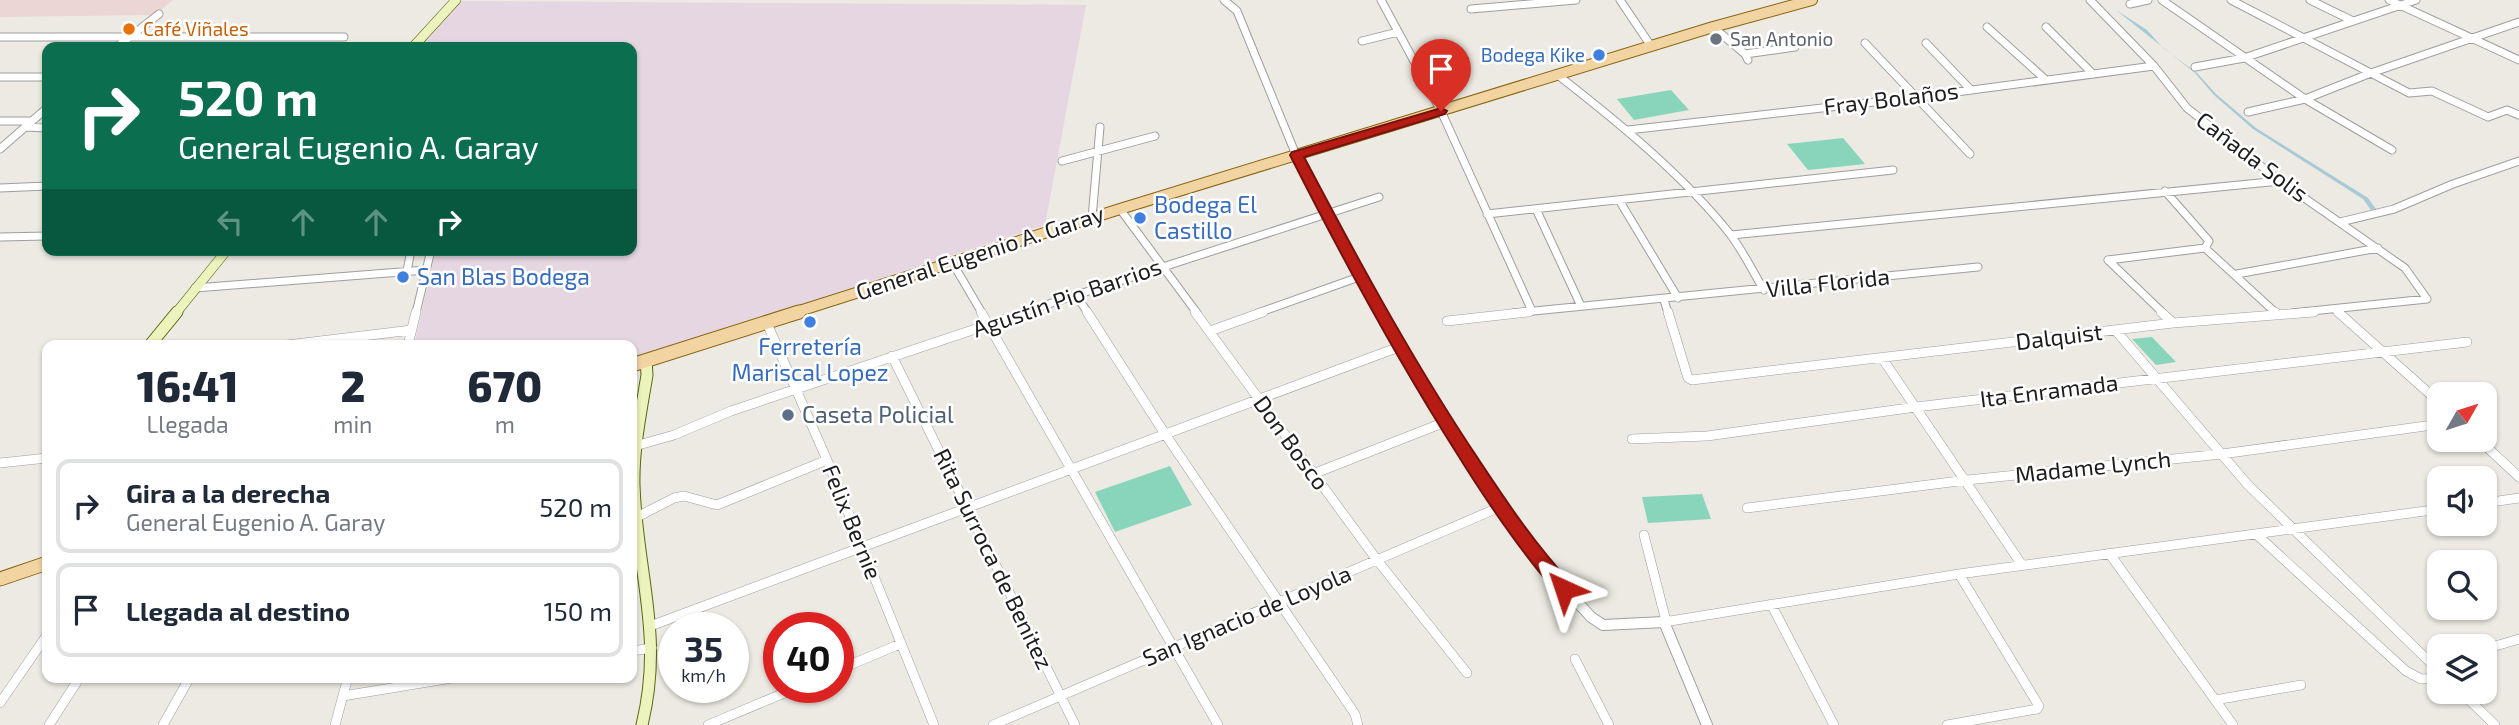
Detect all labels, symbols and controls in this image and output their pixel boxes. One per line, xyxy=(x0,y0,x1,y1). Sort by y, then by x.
place label: Café Viñales xyxy=(143,17,249,40)
marker: Café Viñales xyxy=(121,21,137,37)
place label: San Antonio xyxy=(1730,27,1833,50)
marker: San Antonio xyxy=(1708,31,1724,47)
pin xyxy=(1411,39,1471,111)
place label: Bodega Kike xyxy=(1481,43,1585,66)
marker: Bodega Kike xyxy=(1591,47,1607,63)
icon: arrive xyxy=(1422,50,1460,88)
text: 520 m xyxy=(178,67,318,126)
icon: right xyxy=(63,70,154,161)
street label: Fray Bolaños xyxy=(1822,76,1960,120)
street label: Cañada Solis xyxy=(2191,105,2314,207)
text: General Eugenio A. Garay xyxy=(178,127,539,165)
place label: Bodega El Castillo xyxy=(1154,190,1257,244)
street label: General Eugenio A. Garay xyxy=(852,199,1107,305)
icon: left xyxy=(211,203,249,241)
icon: ahead xyxy=(284,203,322,241)
icon: ahead xyxy=(357,203,395,241)
icon: right xyxy=(430,203,468,241)
marker: Bodega El Castillo xyxy=(1132,210,1148,226)
street label: Agustín Pio Barrios xyxy=(968,252,1165,343)
place label: San Blas Bodega xyxy=(417,262,590,290)
street label: Villa Florida xyxy=(1765,262,1891,302)
marker: San Blas Bodega xyxy=(395,269,411,285)
marker: Ferretería Mariscal Lopez xyxy=(802,314,818,330)
street label: Dalquist xyxy=(2014,317,2104,355)
place label: Ferretería Mariscal Lopez xyxy=(732,332,888,386)
text: 16:41 xyxy=(137,360,238,410)
text: 2 xyxy=(340,360,365,410)
text: 670 xyxy=(467,360,542,410)
street label: Ita Enramada xyxy=(1978,368,2120,412)
north arrow xyxy=(2427,382,2497,452)
map controls xyxy=(2427,382,2497,704)
street label: Don Bosco xyxy=(1248,390,1335,495)
place label: Caseta Policial xyxy=(802,400,954,428)
marker: Caseta Policial xyxy=(780,407,796,423)
text: Llegada xyxy=(147,410,229,438)
text: min xyxy=(333,410,372,438)
text: m xyxy=(495,410,515,438)
street label: Rita Surroca de Benitez xyxy=(928,444,1059,673)
street label: Madame Lynch xyxy=(2014,444,2172,488)
street label: Felix Bernie xyxy=(817,460,889,583)
button: sound xyxy=(2427,466,2497,536)
text: Gira a la derecha xyxy=(126,477,330,508)
icon: right xyxy=(67,487,105,525)
text: 520 m xyxy=(539,491,612,522)
text: General Eugenio A. Garay xyxy=(126,508,385,536)
button: search xyxy=(2427,550,2497,620)
position arrow xyxy=(1527,552,1601,626)
street label: San Ignacio de Loyola xyxy=(1138,558,1355,672)
icon: arrive xyxy=(67,591,105,629)
text: Llegada al destino xyxy=(126,595,350,626)
text: 150 m xyxy=(543,595,612,626)
speed limit sign: 40 xyxy=(763,612,854,703)
text: 35 xyxy=(684,627,723,669)
button: layers xyxy=(2427,634,2497,704)
text: km/h xyxy=(681,664,726,686)

